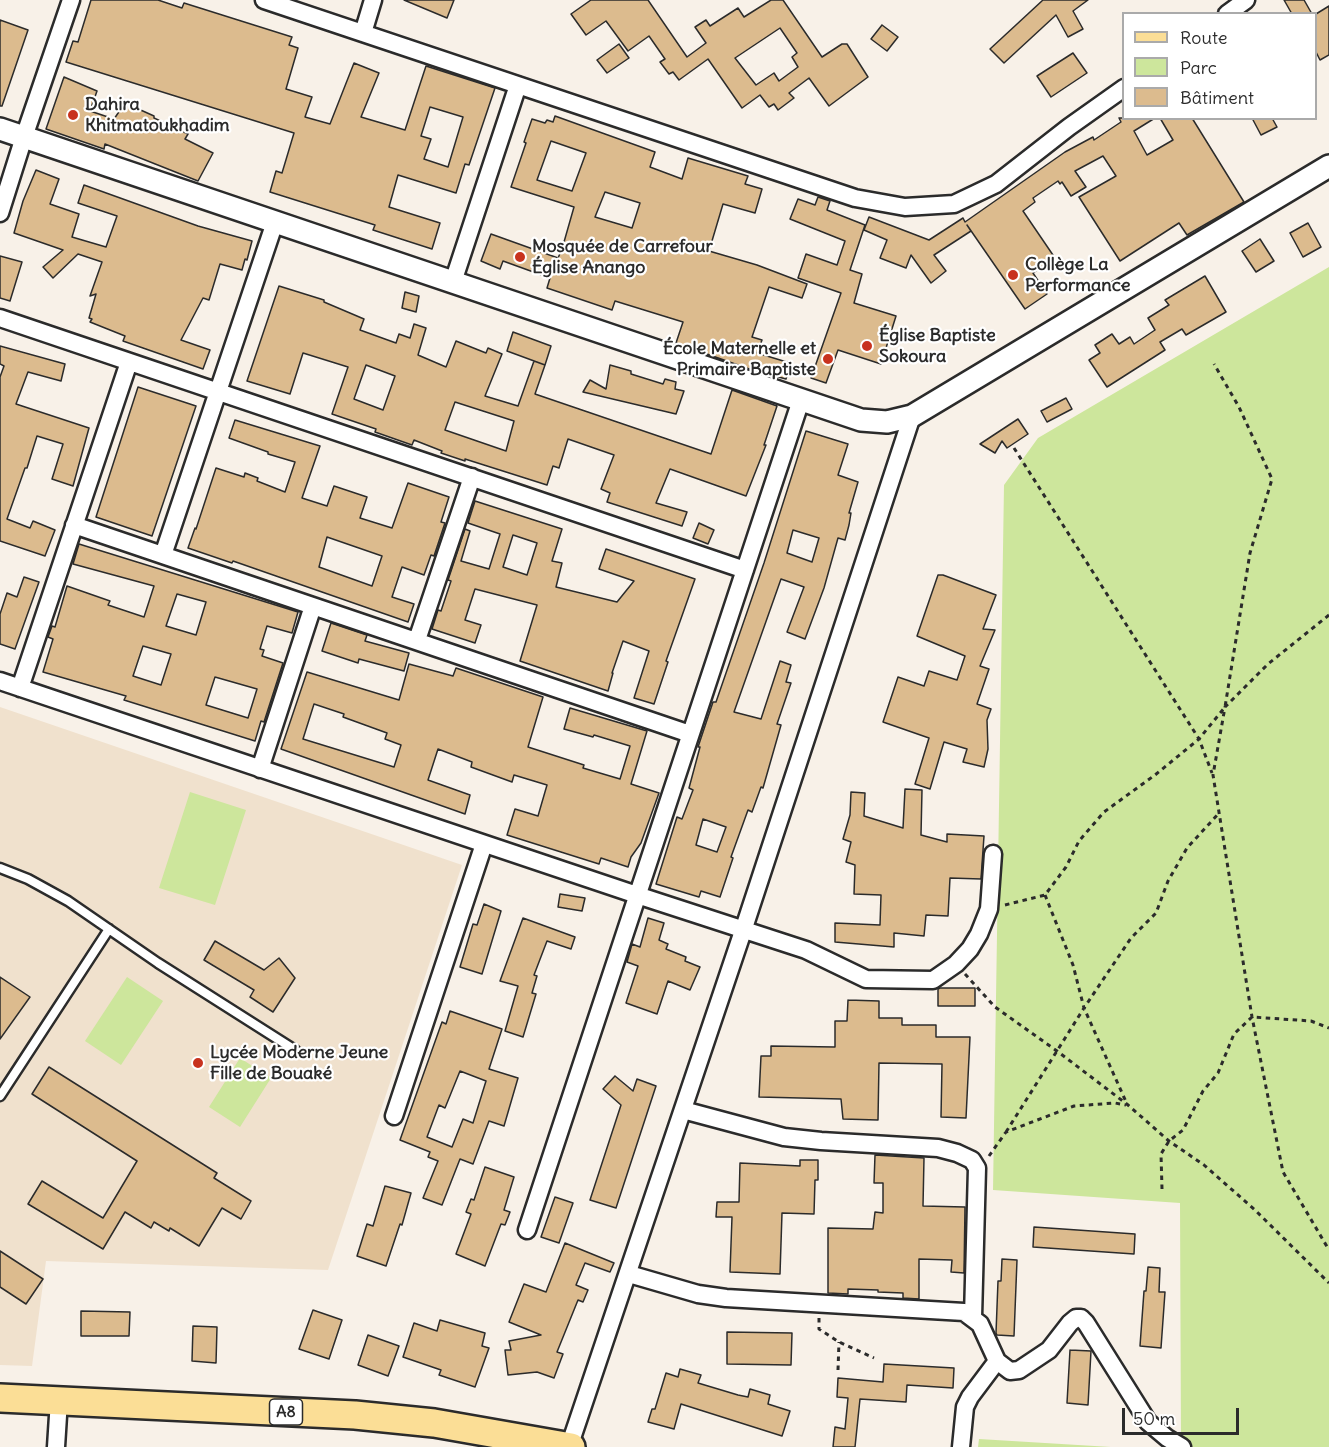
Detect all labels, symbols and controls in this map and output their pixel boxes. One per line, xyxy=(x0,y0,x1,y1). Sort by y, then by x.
legend xyxy=(1122,12,1317,120)
text: Route xyxy=(1180,26,1228,49)
text: Parc xyxy=(1180,56,1217,79)
text: Bâtiment xyxy=(1180,86,1254,109)
place label: Dahira Khitmatoukhadim xyxy=(85,94,230,136)
marker: Dahira Khitmatoukhadim xyxy=(66,108,80,122)
place label: Mosquée de Carrefour Église Anango xyxy=(532,236,713,278)
marker: Mosquée de Carrefour Église Anango xyxy=(513,250,527,264)
place label: Collège La Performance xyxy=(1025,254,1130,296)
marker: Collège La Performance xyxy=(1006,268,1020,282)
place label: Église Baptiste Sokoura xyxy=(879,325,996,368)
place label: École Maternelle et Primaire Baptiste xyxy=(663,338,816,380)
marker: Église Baptiste Sokoura xyxy=(860,339,874,353)
marker: École Maternelle et Primaire Baptiste xyxy=(821,352,835,366)
place label: Lycée Moderne Jeune Fille de Bouaké xyxy=(210,1042,388,1084)
marker: Lycée Moderne Jeune Fille de Bouaké xyxy=(191,1056,205,1070)
scale bar xyxy=(1125,1396,1242,1434)
road number: A8 xyxy=(270,1399,302,1425)
text: 50 m xyxy=(1133,1407,1175,1430)

